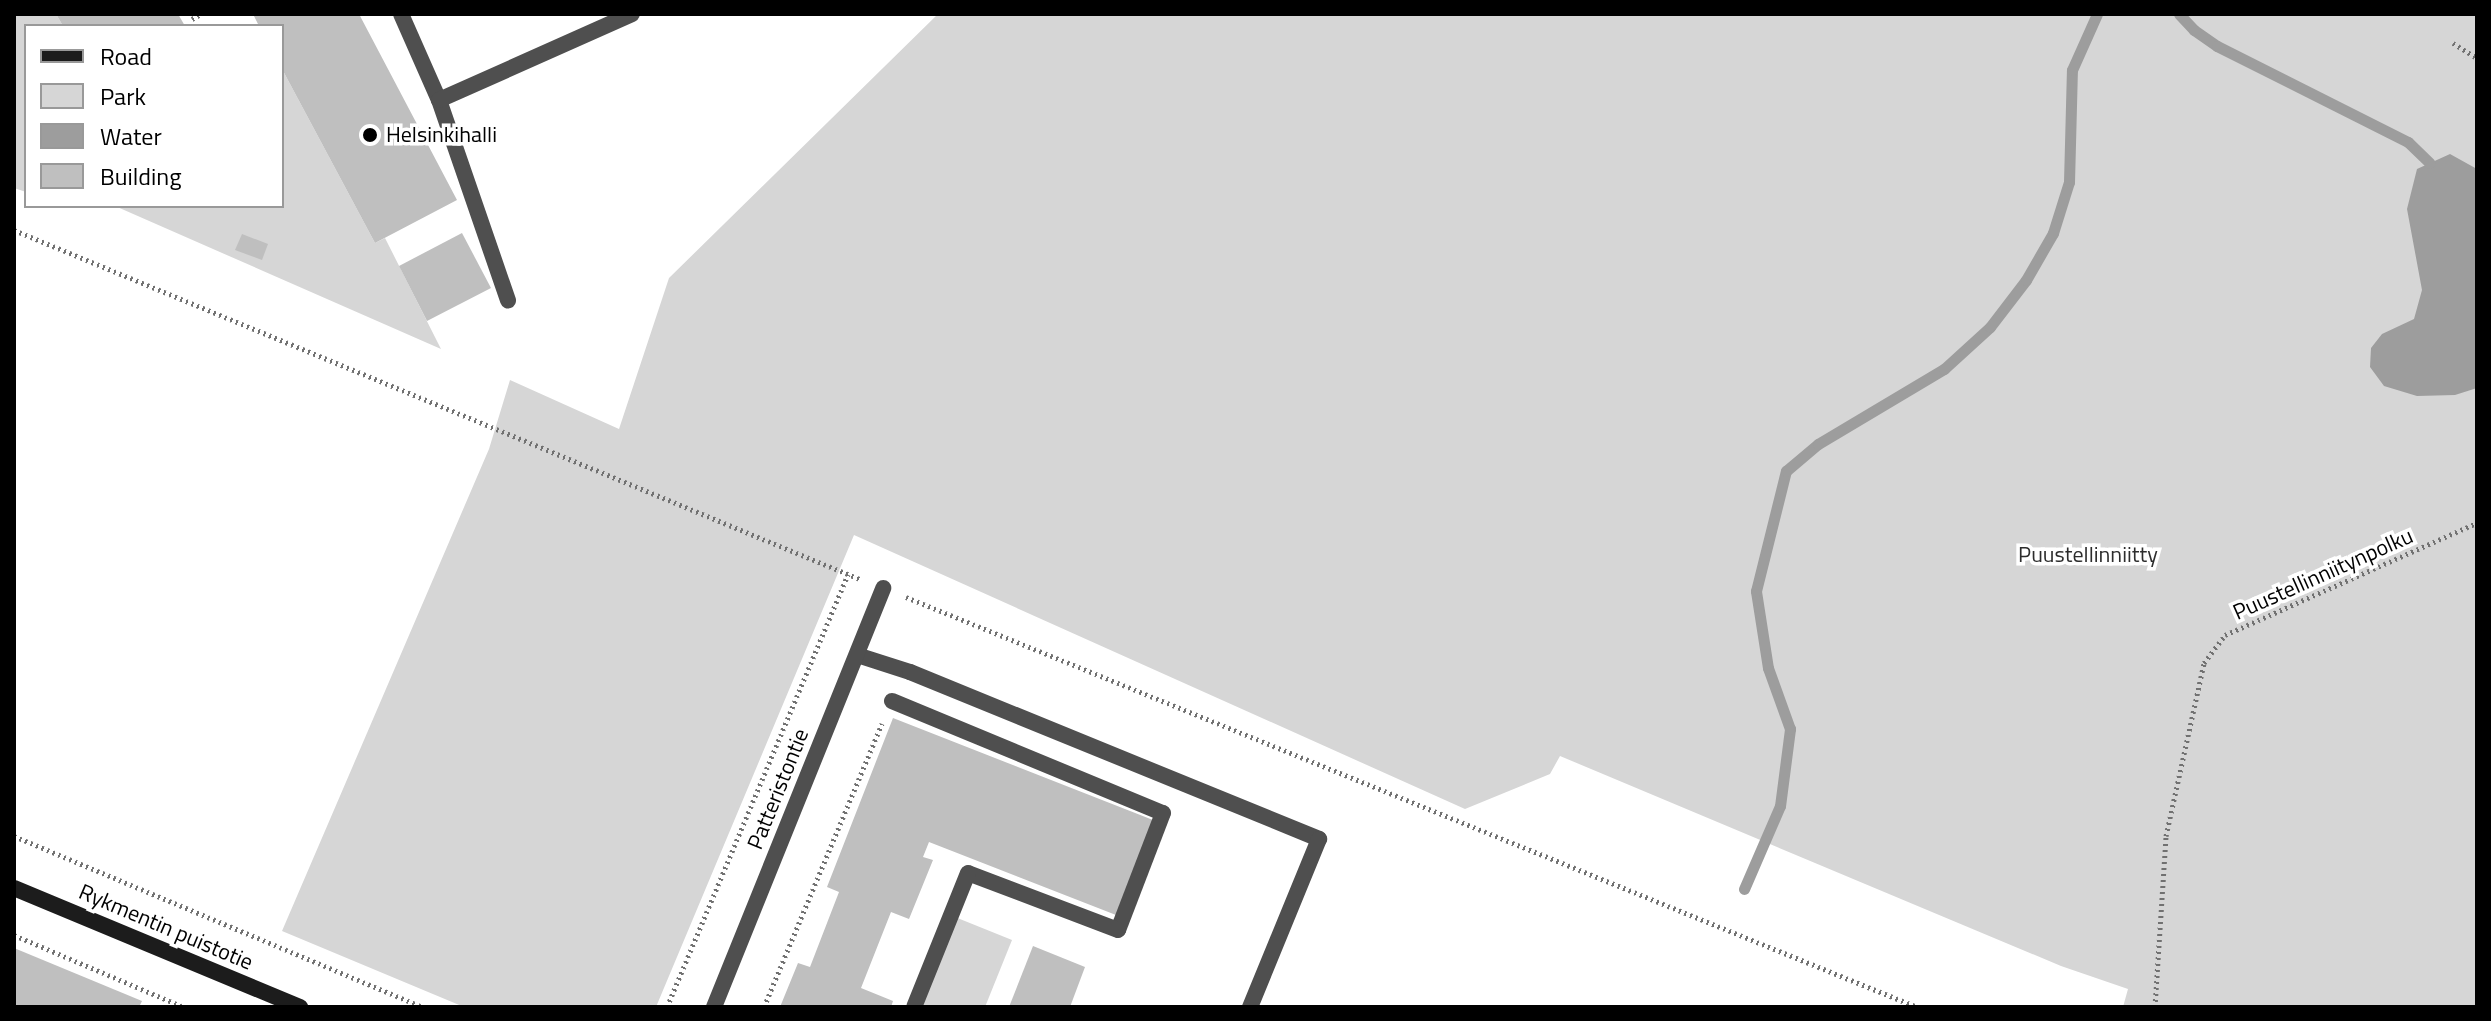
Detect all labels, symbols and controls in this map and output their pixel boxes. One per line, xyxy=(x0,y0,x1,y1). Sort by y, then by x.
legend xyxy=(24,24,284,208)
text: Road xyxy=(100,38,152,74)
text: Park xyxy=(100,78,146,114)
text: Water xyxy=(100,118,162,154)
place label: Helsinkihalli xyxy=(386,122,497,148)
marker: Helsinkihalli xyxy=(361,126,379,144)
text: Building xyxy=(100,158,182,194)
street label: Puustellinniitynpolku xyxy=(2229,522,2417,626)
park label: Puustellinniitty xyxy=(2018,542,2158,568)
street label: Patteristontie xyxy=(742,725,814,853)
street label: Rykmentin puistotie xyxy=(75,878,257,976)

